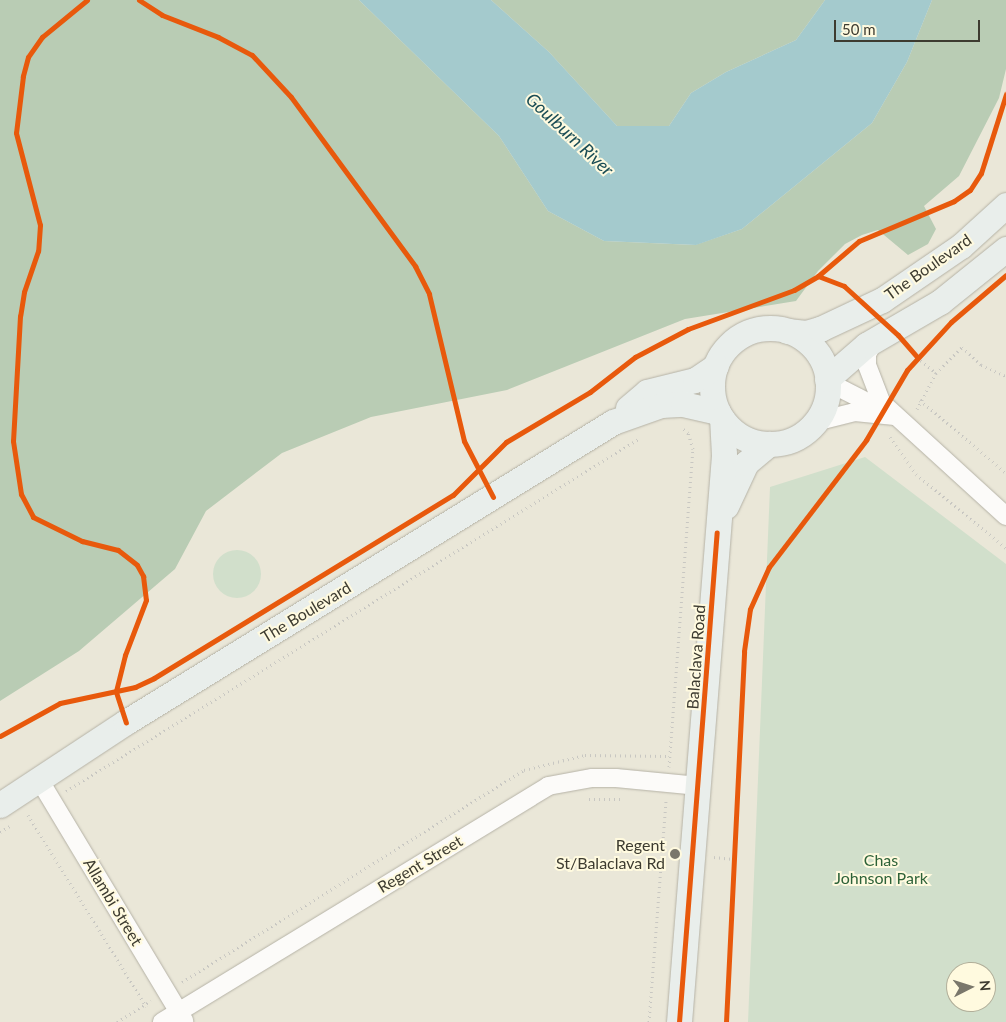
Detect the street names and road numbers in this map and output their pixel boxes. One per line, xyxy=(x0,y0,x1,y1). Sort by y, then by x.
street label: The Boulevard xyxy=(881,230,975,304)
street label: The Boulevard xyxy=(258,578,354,646)
street label: Balaclava Road xyxy=(683,604,709,710)
street label: Regent Street xyxy=(374,831,466,897)
street label: Allambi Street xyxy=(79,855,147,949)

